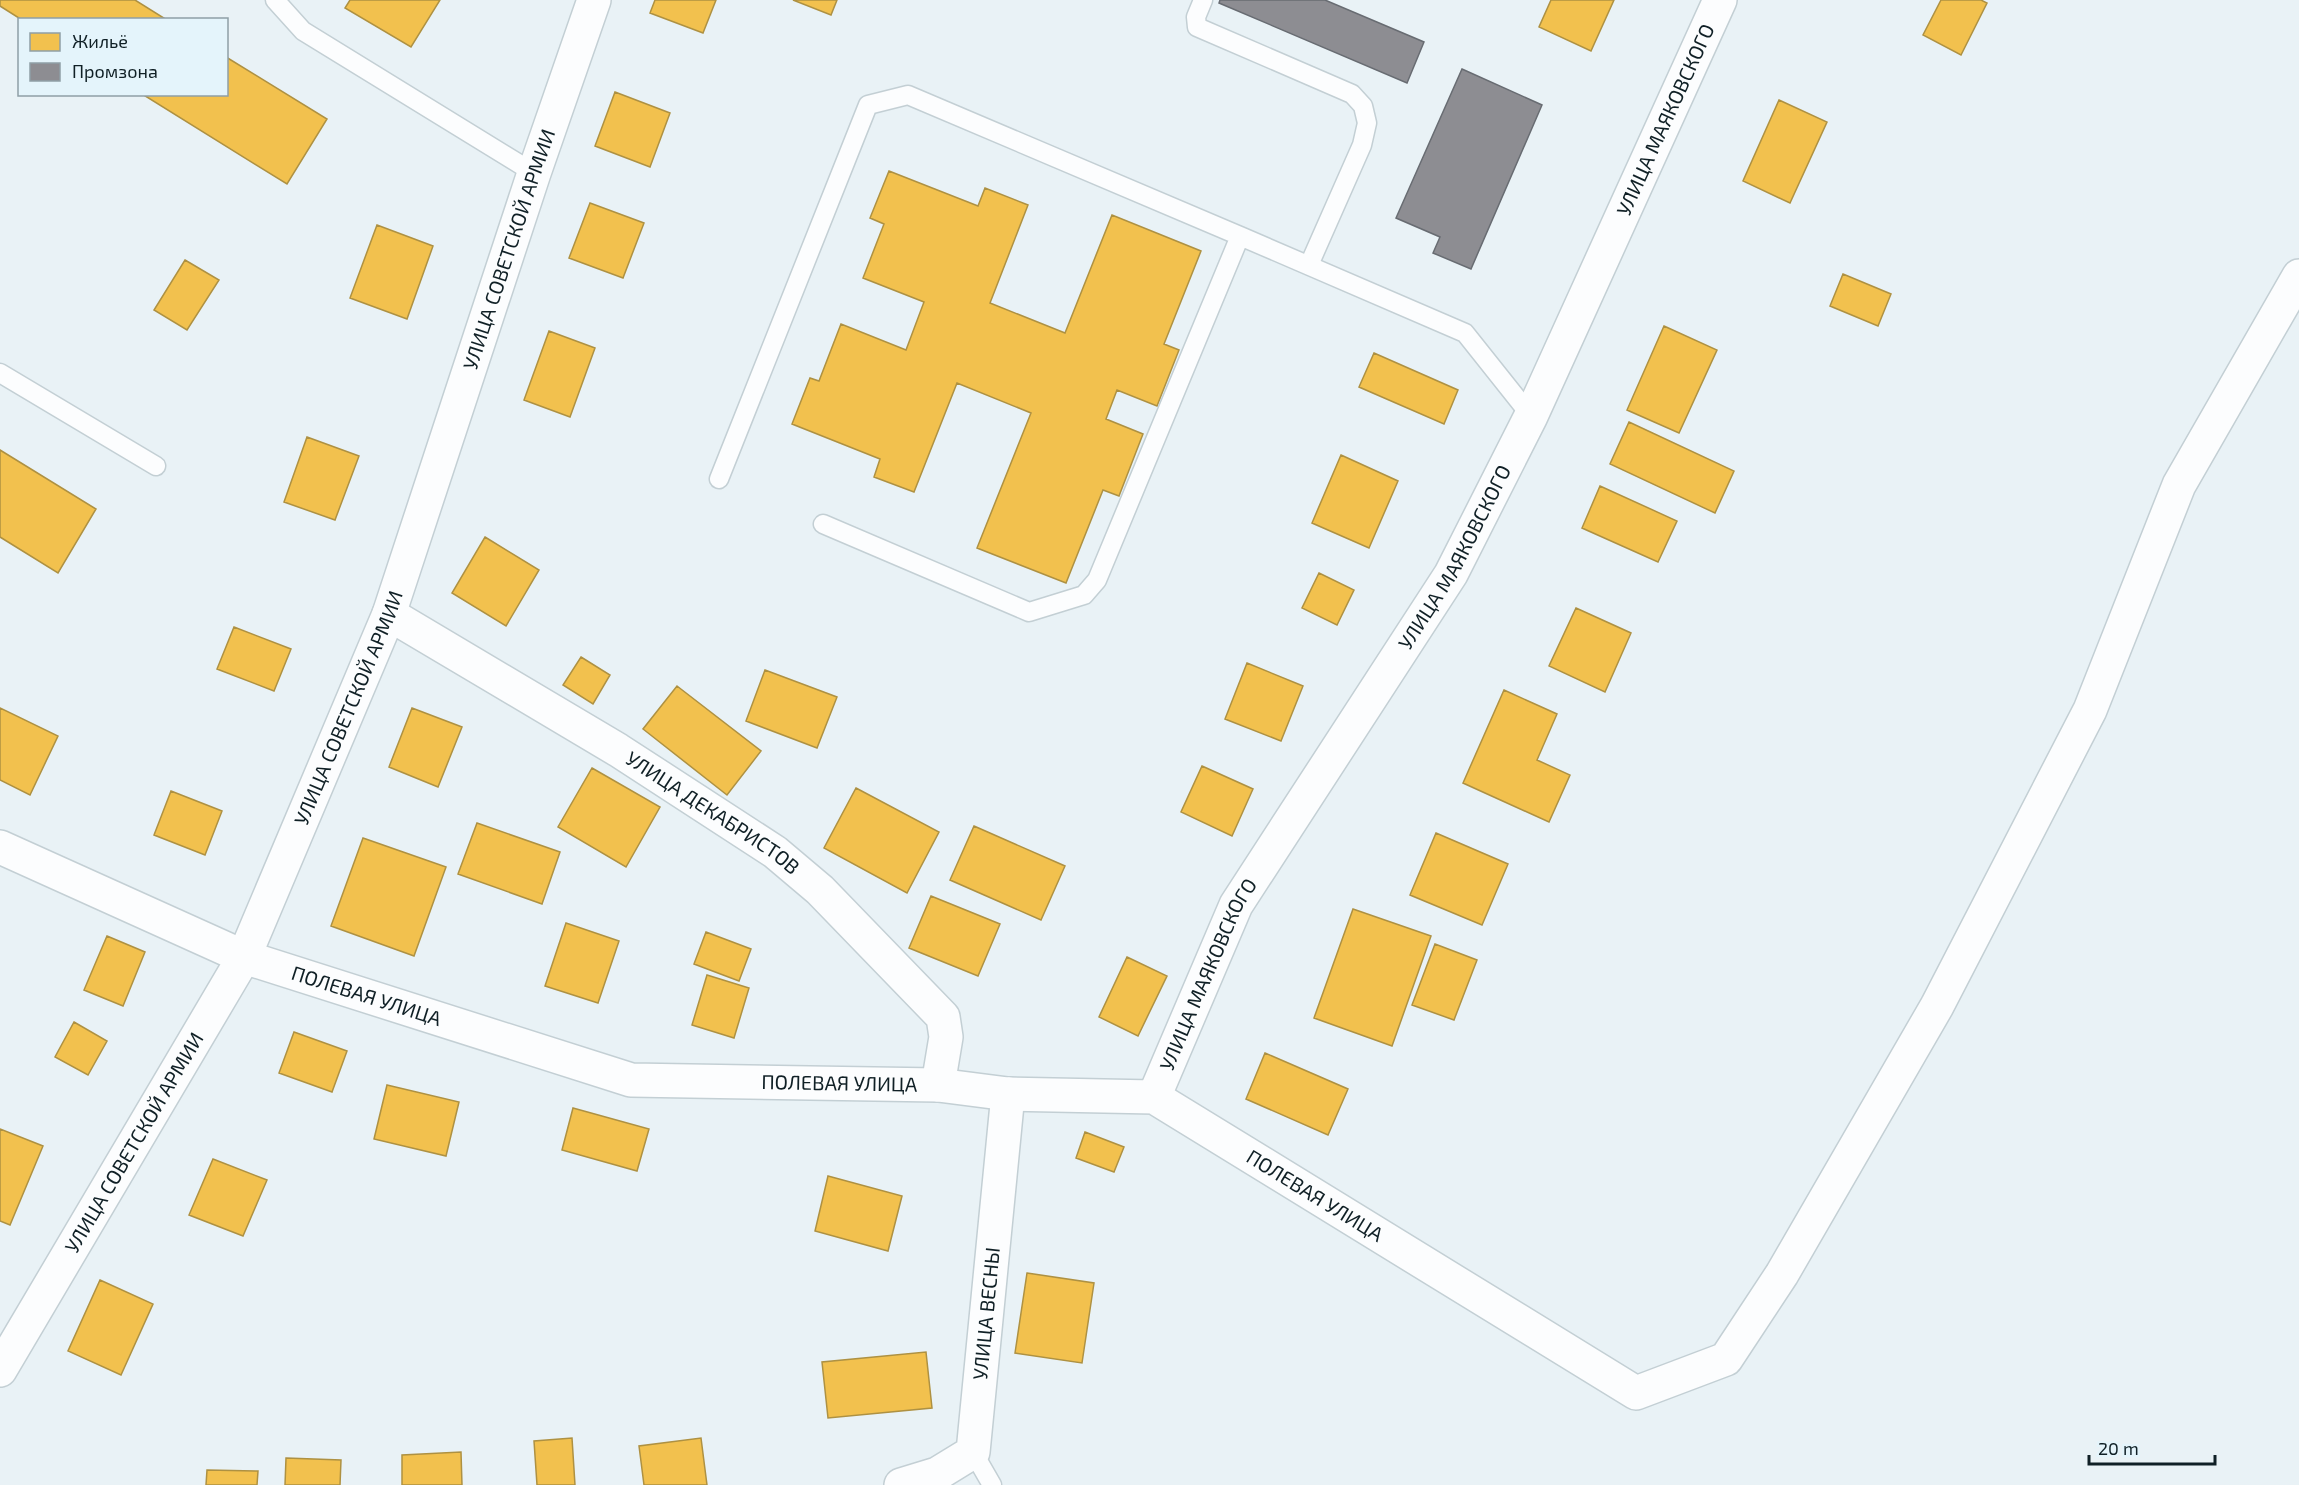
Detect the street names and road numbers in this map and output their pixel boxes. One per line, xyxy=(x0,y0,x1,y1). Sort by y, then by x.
street label: УЛИЦА МАЯКОВСКОГО xyxy=(1611,20,1719,219)
street label: УЛИЦА СОВЕТСКОЙ АРМИИ xyxy=(457,126,559,372)
street label: УЛИЦА МАЯКОВСКОГО xyxy=(1392,461,1515,653)
street label: УЛИЦА СОВЕТСКОЙ АРМИИ xyxy=(288,587,407,828)
street label: УЛИЦА ДЕКАБРИСТОВ xyxy=(622,746,805,879)
street label: УЛИЦА МАЯКОВСКОГО xyxy=(1154,873,1261,1074)
street label: ПОЛЕВАЯ УЛИЦА xyxy=(289,960,445,1030)
street label: УЛИЦА СОВЕТСКОЙ АРМИИ xyxy=(59,1028,208,1257)
street label: ПОЛЕВАЯ УЛИЦА xyxy=(761,1069,918,1096)
street label: ПОЛЕВАЯ УЛИЦА xyxy=(1243,1144,1388,1246)
street label: УЛИЦА ВЕСНЫ xyxy=(967,1246,1004,1381)

